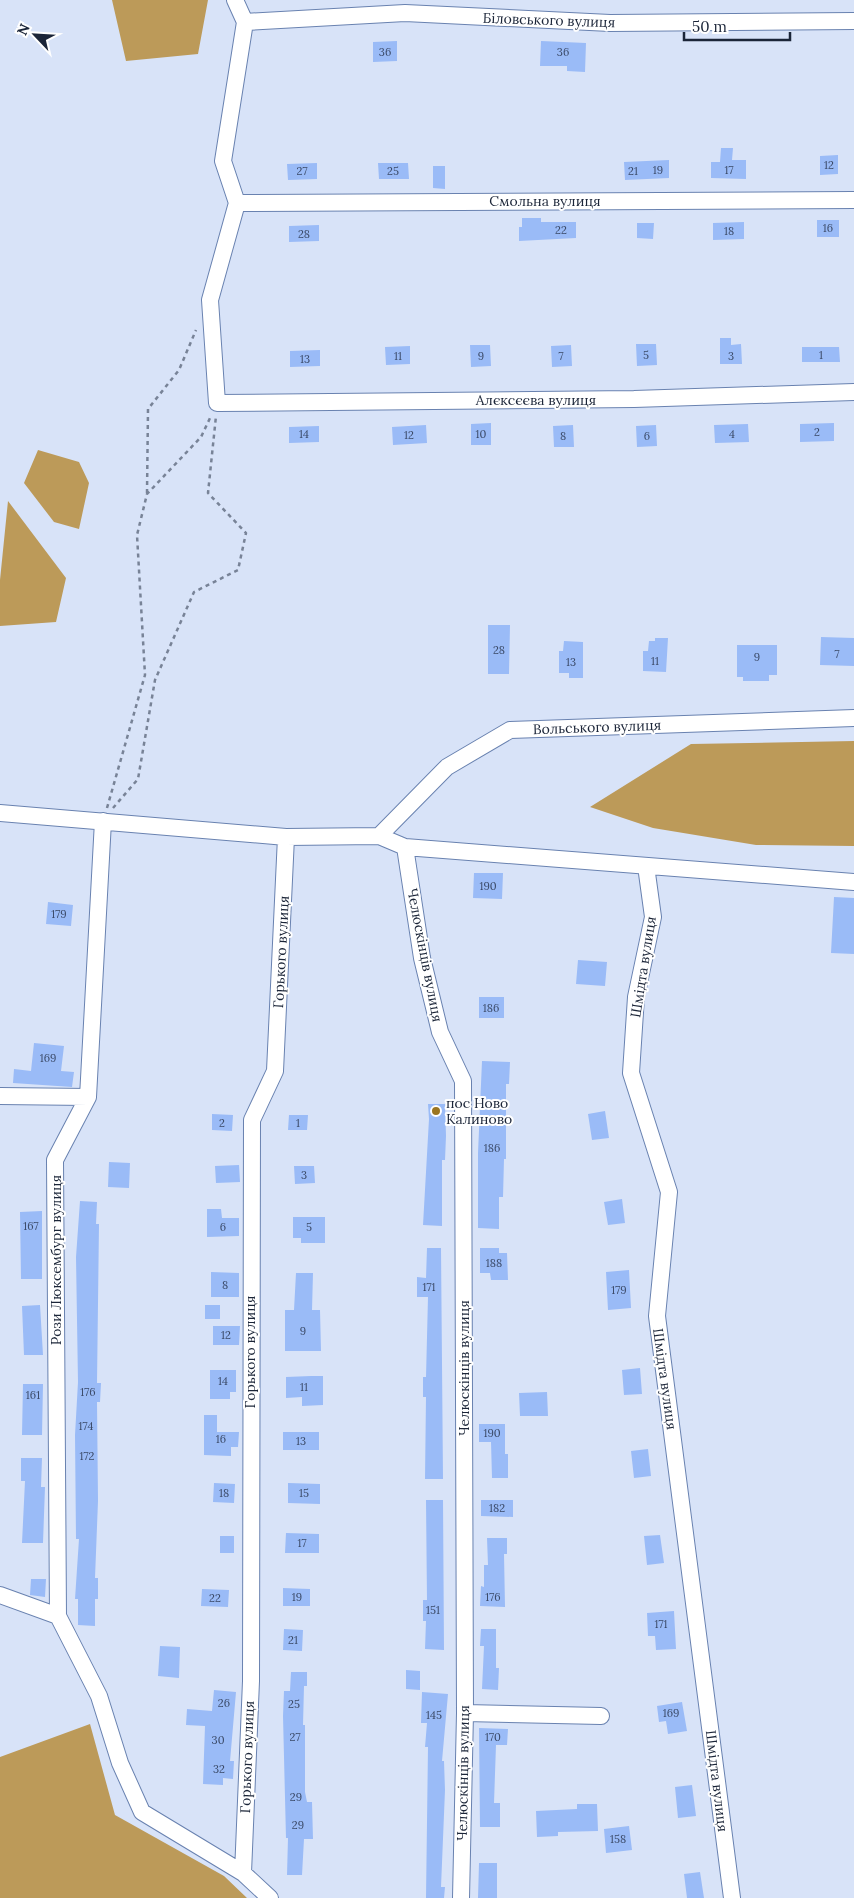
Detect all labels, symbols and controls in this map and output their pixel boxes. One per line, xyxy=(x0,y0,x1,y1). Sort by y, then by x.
street label: Біловського вулиця xyxy=(482,9,616,31)
north arrow xyxy=(10,10,60,60)
scale bar xyxy=(684,10,790,42)
text: 50 m xyxy=(692,17,727,36)
text: N xyxy=(13,21,34,38)
house number: 36 xyxy=(379,45,391,59)
house number: 36 xyxy=(557,45,569,59)
house number: 12 xyxy=(824,158,834,172)
house number: 19 xyxy=(653,163,663,177)
house number: 17 xyxy=(724,163,734,177)
house number: 27 xyxy=(297,164,307,178)
house number: 25 xyxy=(387,164,399,178)
house number: 21 xyxy=(628,164,638,178)
street label: Смольна вулиця xyxy=(489,192,601,210)
house number: 16 xyxy=(823,221,833,235)
house number: 22 xyxy=(555,223,567,237)
house number: 18 xyxy=(724,224,734,238)
house number: 28 xyxy=(298,227,310,241)
house number: 5 xyxy=(643,348,649,362)
house number: 1 xyxy=(819,348,823,362)
house number: 11 xyxy=(394,349,402,363)
house number: 9 xyxy=(478,349,484,363)
house number: 7 xyxy=(558,349,564,363)
house number: 3 xyxy=(728,349,734,363)
house number: 13 xyxy=(300,352,310,366)
street label: Алєксєєва вулиця xyxy=(475,391,596,409)
house number: 2 xyxy=(814,425,820,439)
house number: 14 xyxy=(299,427,309,441)
house number: 10 xyxy=(476,427,487,441)
house number: 4 xyxy=(729,427,735,441)
house number: 12 xyxy=(404,428,414,442)
house number: 8 xyxy=(560,429,566,443)
house number: 6 xyxy=(644,429,650,443)
house number: 28 xyxy=(493,643,505,657)
house number: 7 xyxy=(834,647,840,661)
house number: 9 xyxy=(754,650,760,664)
house number: 11 xyxy=(651,654,659,668)
house number: 13 xyxy=(566,655,576,669)
street label: Вольського вулиця xyxy=(533,716,661,738)
house number: 190 xyxy=(479,879,497,893)
street label: Челюскінців вулиця xyxy=(403,887,447,1023)
street label: Горького вулиця xyxy=(269,895,293,1009)
house number: 179 xyxy=(51,907,67,921)
street label: Шмідта вулиця xyxy=(626,915,660,1019)
house number: 186 xyxy=(483,1001,499,1015)
house number: 169 xyxy=(40,1051,56,1065)
place label: пос Ново Калиново xyxy=(446,1094,512,1128)
marker: пос Ново Калиново xyxy=(430,1105,442,1117)
house number: 2 xyxy=(219,1116,225,1130)
house number: 1 xyxy=(296,1116,300,1130)
house number: 186 xyxy=(484,1141,500,1155)
house number: 3 xyxy=(301,1168,307,1182)
street label: Рози Люксембург вулиця xyxy=(47,1175,65,1345)
house number: 167 xyxy=(23,1219,39,1233)
house number: 6 xyxy=(220,1220,226,1234)
house number: 5 xyxy=(306,1220,312,1234)
house number: 188 xyxy=(486,1256,502,1270)
house number: 8 xyxy=(222,1278,228,1292)
house number: 171 xyxy=(422,1280,436,1294)
house number: 179 xyxy=(611,1283,627,1297)
street label: Горького вулиця xyxy=(241,1296,259,1408)
street label: Челюскінців вулиця xyxy=(455,1300,473,1436)
house number: 9 xyxy=(300,1324,306,1338)
street label: Шмідта вулиця xyxy=(649,1327,681,1431)
house number: 12 xyxy=(221,1328,231,1342)
house number: 14 xyxy=(218,1374,228,1388)
house number: 11 xyxy=(300,1380,308,1394)
house number: 176 xyxy=(80,1385,96,1399)
house number: 161 xyxy=(26,1388,40,1402)
house number: 174 xyxy=(79,1419,93,1433)
house number: 190 xyxy=(483,1426,501,1440)
house number: 16 xyxy=(216,1432,226,1446)
house number: 13 xyxy=(296,1434,306,1448)
house number: 172 xyxy=(80,1449,95,1463)
house number: 18 xyxy=(219,1486,229,1500)
house number: 15 xyxy=(299,1486,309,1500)
house number: 182 xyxy=(489,1501,505,1515)
house number: 17 xyxy=(297,1536,307,1550)
house number: 19 xyxy=(292,1590,302,1604)
house number: 176 xyxy=(485,1590,501,1604)
house number: 22 xyxy=(209,1591,221,1605)
house number: 151 xyxy=(426,1603,440,1617)
house number: 171 xyxy=(654,1617,668,1631)
house number: 21 xyxy=(288,1633,298,1647)
house number: 26 xyxy=(218,1696,230,1710)
house number: 25 xyxy=(288,1697,300,1711)
street label: Горького вулиця xyxy=(236,1700,258,1814)
street label: Челюскінців вулиця xyxy=(453,1705,473,1841)
house number: 169 xyxy=(663,1706,679,1720)
house number: 145 xyxy=(426,1708,442,1722)
street label: Шмідта вулиця xyxy=(702,1729,732,1833)
house number: 27 xyxy=(290,1730,300,1744)
house number: 170 xyxy=(485,1730,501,1744)
house number: 30 xyxy=(212,1733,225,1747)
house number: 32 xyxy=(213,1762,225,1776)
house number: 29 xyxy=(290,1790,302,1804)
house number: 29 xyxy=(292,1818,304,1832)
house number: 158 xyxy=(610,1832,626,1846)

